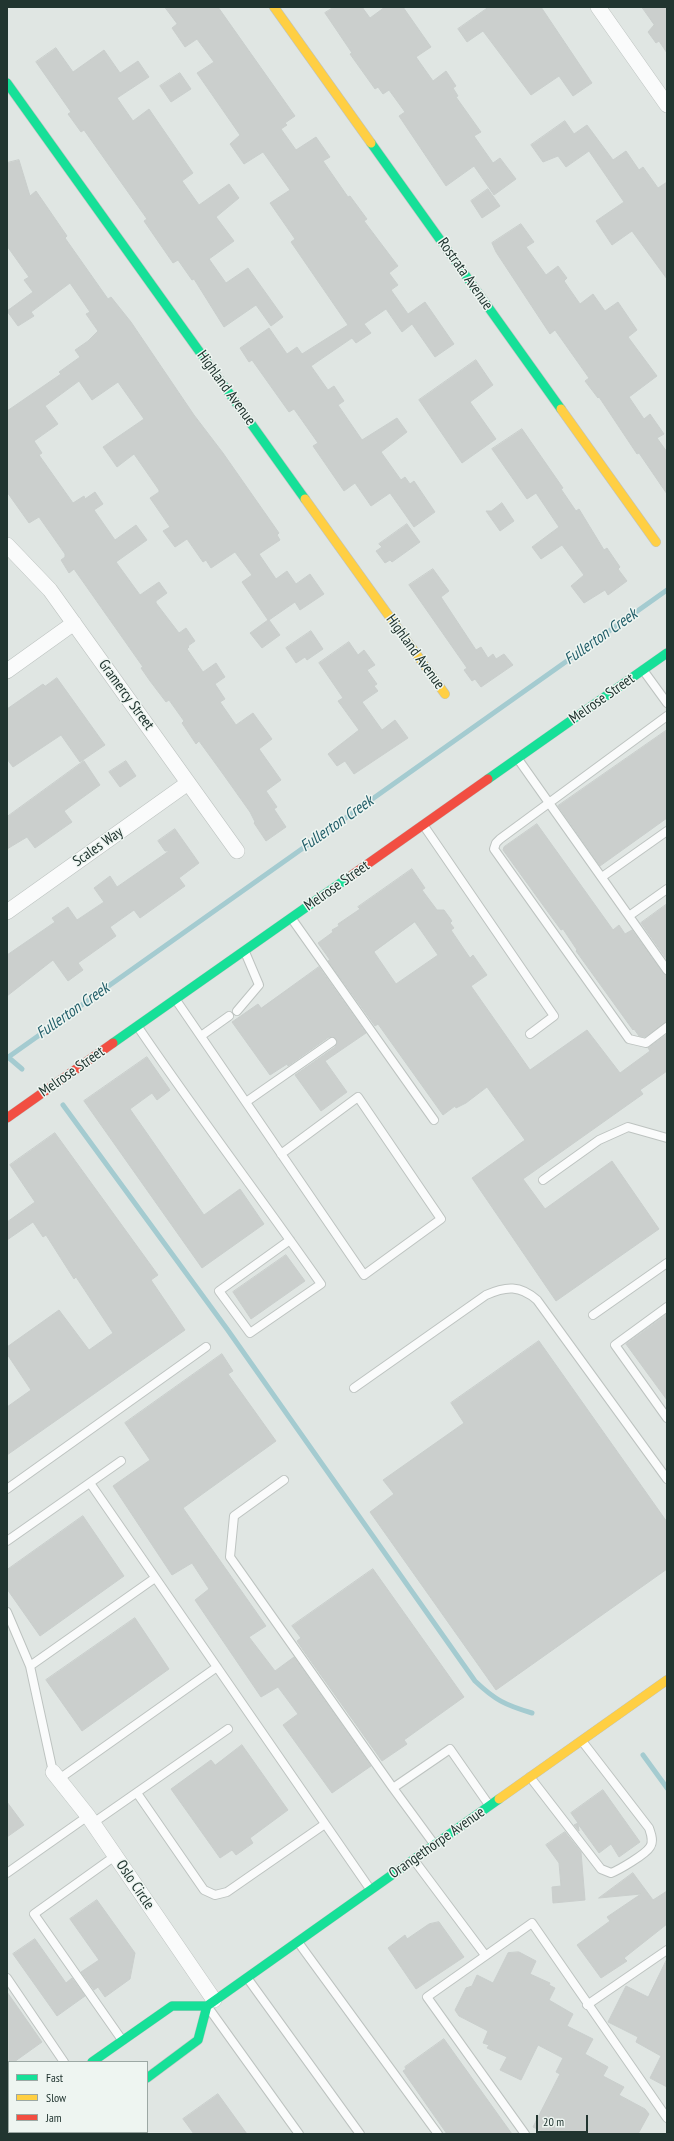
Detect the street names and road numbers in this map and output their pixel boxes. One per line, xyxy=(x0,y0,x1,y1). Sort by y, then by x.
street label: Rostrata Avenue xyxy=(434,235,496,313)
street label: Highland Avenue xyxy=(193,347,259,429)
street label: Highland Avenue xyxy=(382,611,448,693)
street label: Gramercy Street xyxy=(94,656,158,734)
street label: Melrose Street xyxy=(566,670,638,728)
street label: Scales Way xyxy=(70,823,126,871)
street label: Melrose Street xyxy=(301,857,373,915)
street label: Melrose Street xyxy=(36,1043,108,1101)
street label: Orangethorpe Avenue xyxy=(386,1803,488,1883)
street label: Oslo Circle xyxy=(112,1857,158,1913)

